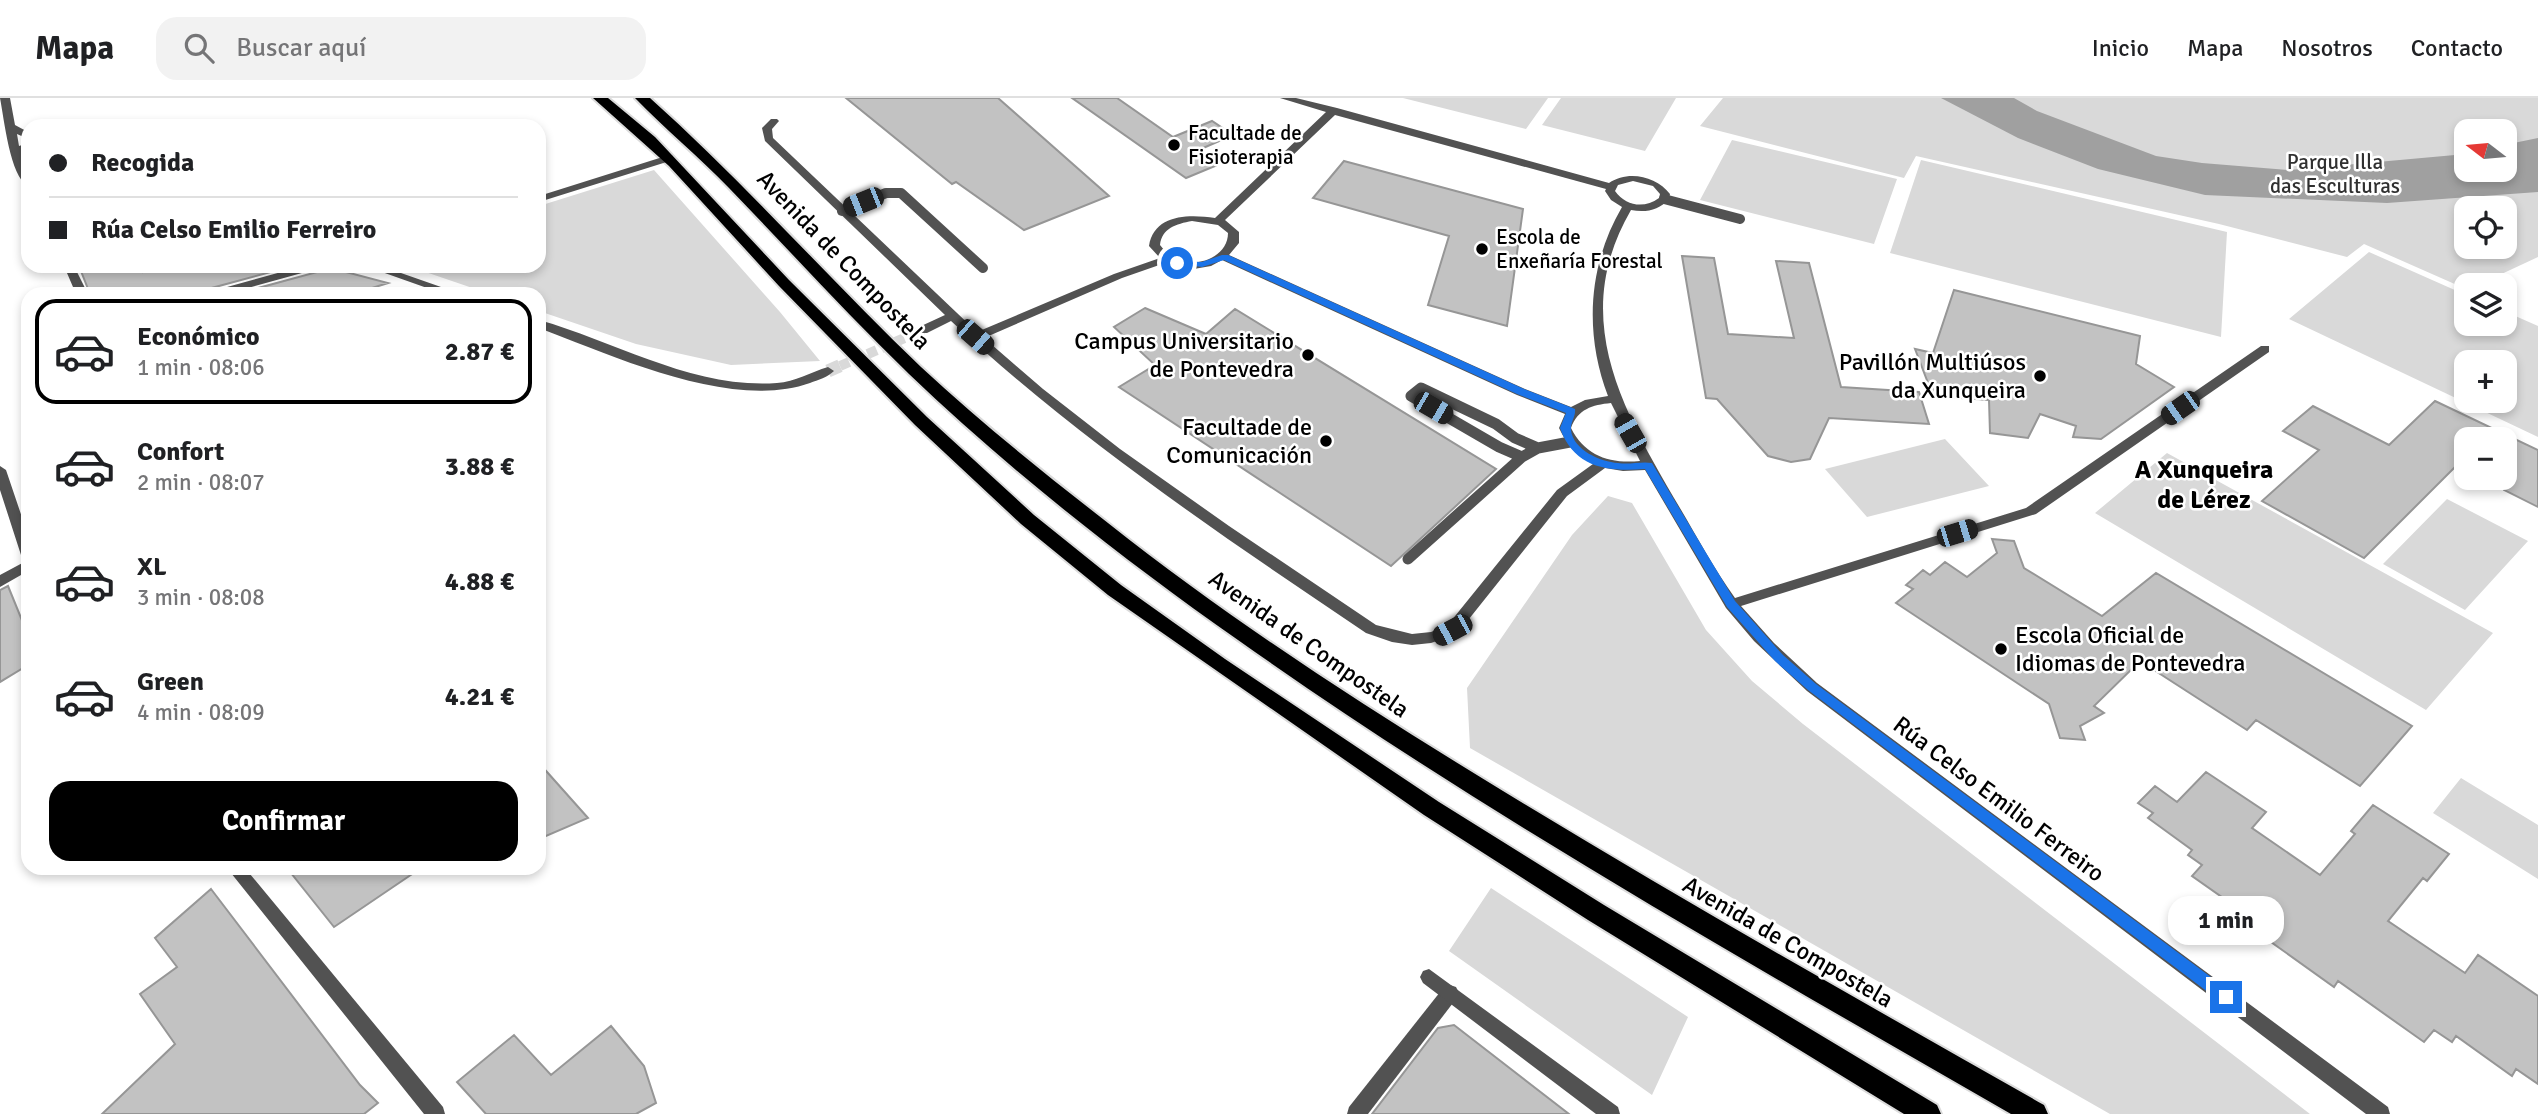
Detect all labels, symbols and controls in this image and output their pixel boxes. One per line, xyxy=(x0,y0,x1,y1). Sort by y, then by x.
search box xyxy=(156,17,646,80)
text: Mapa xyxy=(35,28,114,69)
icon: search xyxy=(180,29,218,67)
text: Buscar aquí xyxy=(236,32,366,64)
text: Inicio xyxy=(2092,33,2149,63)
text: Mapa xyxy=(2187,33,2243,63)
text: Nosotros xyxy=(2281,33,2373,63)
text: Contacto xyxy=(2411,33,2503,63)
north arrow xyxy=(2454,119,2516,182)
map controls xyxy=(2454,119,2517,490)
place label: Facultade de Fisioterapia xyxy=(1188,120,1302,170)
marker: Facultade de Fisioterapia xyxy=(1166,137,1182,153)
text: Recogida xyxy=(91,147,194,179)
park label: Parque Illa das Esculturas xyxy=(2270,149,2400,199)
street label: Avenida de Compostela xyxy=(751,164,937,356)
car xyxy=(840,184,887,220)
button: locate xyxy=(2454,196,2517,259)
text: Rúa Celso Emilio Ferreiro xyxy=(91,214,376,246)
place label: Escola de Enxeñaría Forestal xyxy=(1496,224,1663,274)
marker: Escola de Enxeñaría Forestal xyxy=(1474,241,1490,257)
route start xyxy=(1161,247,1193,279)
button: layers xyxy=(2454,273,2517,336)
car xyxy=(953,315,998,359)
icon: car xyxy=(53,320,116,383)
text: Económico xyxy=(137,321,260,353)
place label: Campus Universitario de Pontevedra xyxy=(1074,326,1294,384)
text: 2.87 € xyxy=(445,336,514,368)
marker: Campus Universitario de Pontevedra xyxy=(1300,347,1316,363)
place label: Pavillón Multiúsos da Xunqueira xyxy=(1839,347,2026,405)
button: + xyxy=(2454,350,2517,413)
text: 1 min · 08:06 xyxy=(137,353,265,382)
marker: Pavillón Multiúsos da Xunqueira xyxy=(2032,368,2048,384)
car xyxy=(2157,387,2204,429)
car xyxy=(1410,388,1457,428)
car xyxy=(1611,410,1650,456)
place label: Facultade de Comunicación xyxy=(1166,412,1312,470)
button: − xyxy=(2454,427,2517,490)
marker: Facultade de Comunicación xyxy=(1318,433,1334,449)
icon: car xyxy=(53,435,116,498)
text: Confort xyxy=(137,436,224,468)
text: 3.88 € xyxy=(445,451,514,483)
district label: A Xunqueira de Lérez xyxy=(2135,454,2273,516)
text: 2 min · 08:07 xyxy=(137,468,265,497)
car xyxy=(1934,517,1981,549)
icon: car xyxy=(53,550,116,613)
text: XL xyxy=(137,551,167,583)
street label: Avenida de Compostela xyxy=(1203,564,1415,724)
text: 4.88 € xyxy=(445,566,514,598)
text: 3 min · 08:08 xyxy=(137,583,265,612)
car xyxy=(1429,611,1476,649)
place label: Escola Oficial de Idiomas de Pontevedra xyxy=(2015,620,2245,678)
marker: Escola Oficial de Idiomas de Pontevedra xyxy=(1993,641,2009,657)
icon: car xyxy=(53,665,116,728)
text: Green xyxy=(137,666,204,698)
text: 4.21 € xyxy=(445,681,514,713)
text: 4 min · 08:09 xyxy=(137,698,265,727)
street label: Rúa Celso Emilio Ferreiro xyxy=(1887,710,2111,888)
button: Confirmar xyxy=(49,781,518,861)
street label: Avenida de Compostela xyxy=(1678,870,1898,1014)
callout: 1 min xyxy=(2168,895,2284,944)
text: 1 min xyxy=(2198,906,2254,935)
route end xyxy=(2210,981,2242,1013)

